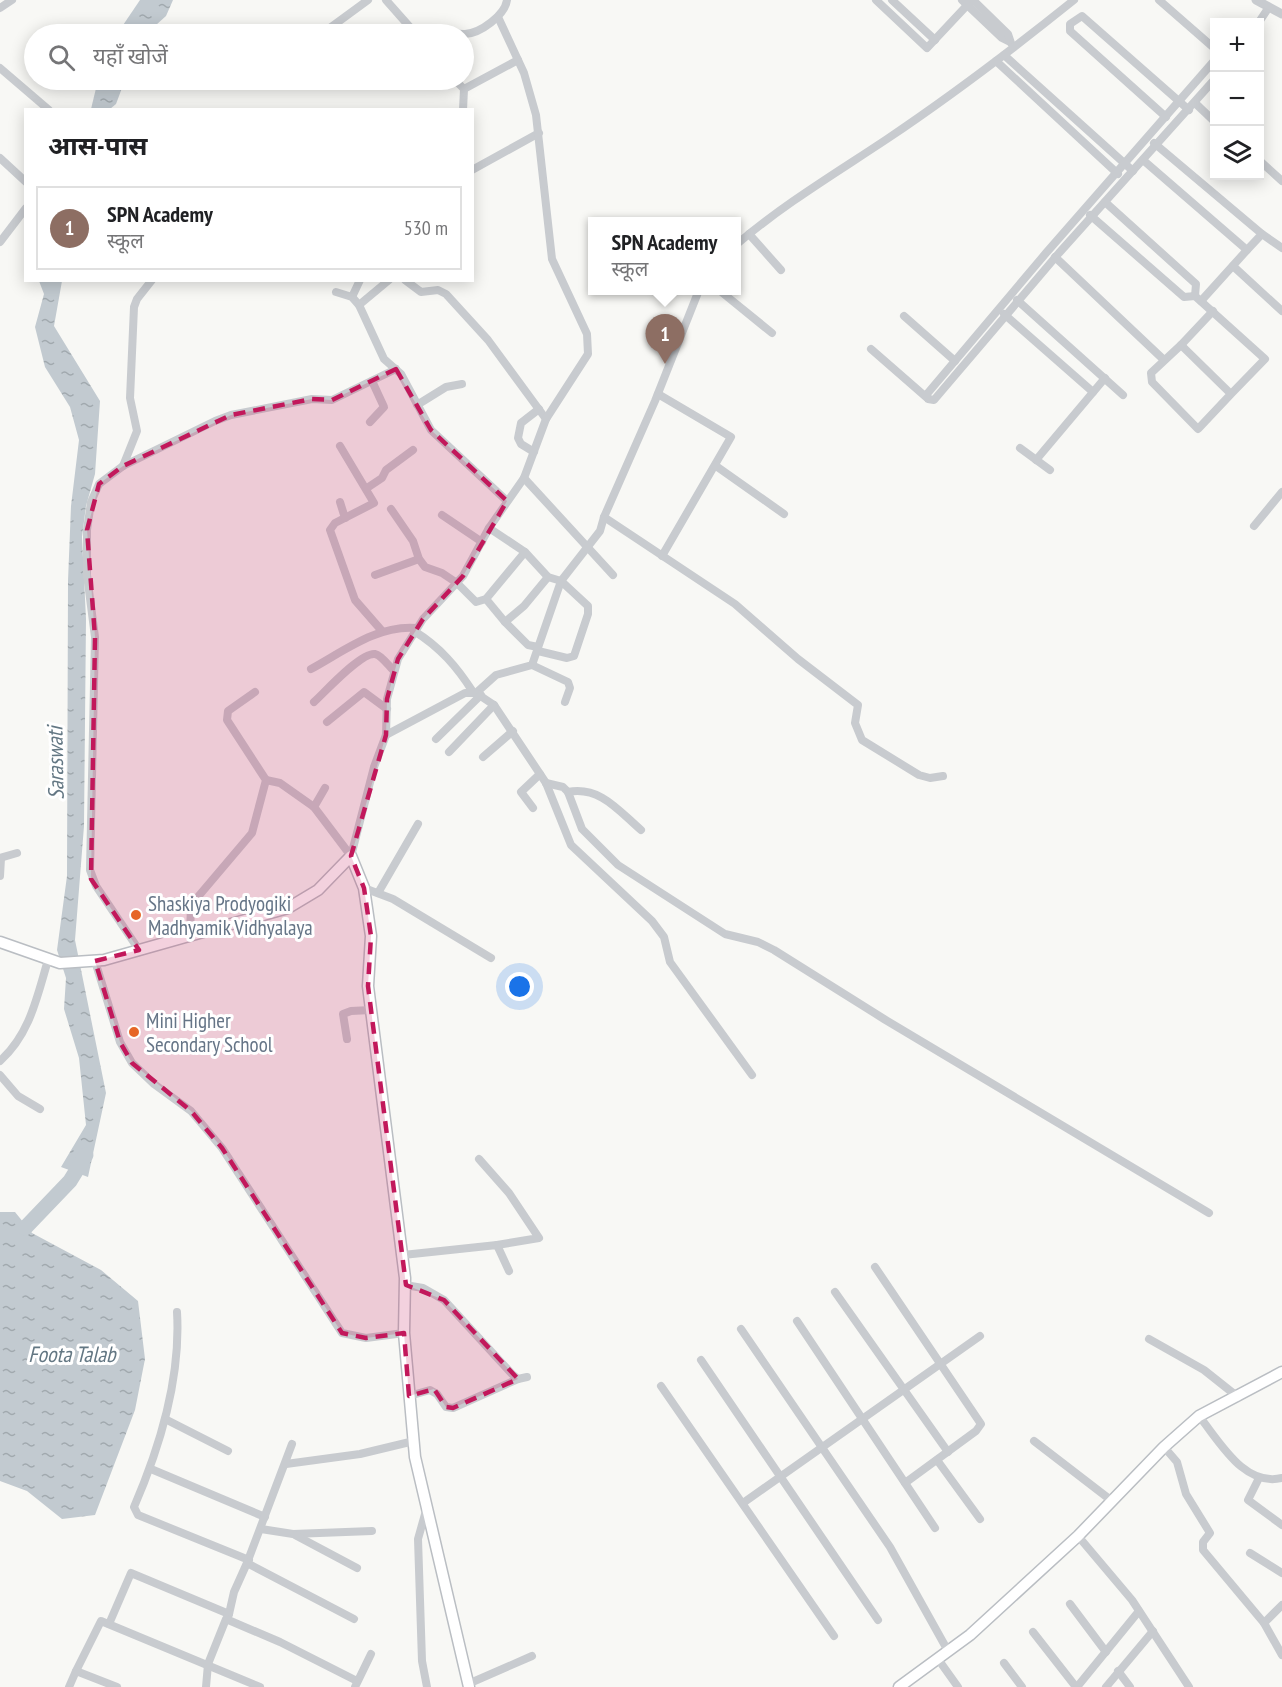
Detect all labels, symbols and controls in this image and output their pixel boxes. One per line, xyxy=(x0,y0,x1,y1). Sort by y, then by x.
map controls xyxy=(1210,18,1264,180)
button: + xyxy=(1210,18,1264,72)
search box xyxy=(24,24,474,90)
icon: search xyxy=(45,41,78,74)
text: यहाँ खोजें xyxy=(93,42,168,70)
button: − xyxy=(1210,72,1264,126)
button: layers xyxy=(1210,126,1264,180)
text: आस-पास xyxy=(48,129,148,162)
text: SPN Academy xyxy=(107,200,213,228)
text: 1 xyxy=(65,215,74,241)
text: 530 m xyxy=(404,215,448,241)
popup xyxy=(588,217,741,295)
text: स्कूल xyxy=(107,228,144,254)
text: SPN Academy xyxy=(612,228,717,256)
text: स्कूल xyxy=(612,256,648,282)
pin: 1 xyxy=(646,314,684,364)
water label: Saraswati xyxy=(40,723,70,800)
place label: Shaskiya Prodyogiki Madhyamik Vidhyalaya xyxy=(148,890,313,941)
marker: Shaskiya Prodyogiki Madhyamik Vidhyalaya xyxy=(129,908,143,922)
your location xyxy=(505,972,534,1001)
place label: Mini Higher Secondary School xyxy=(146,1007,273,1058)
marker: Mini Higher Secondary School xyxy=(127,1025,141,1039)
water label: Foota Talab xyxy=(28,1340,117,1368)

